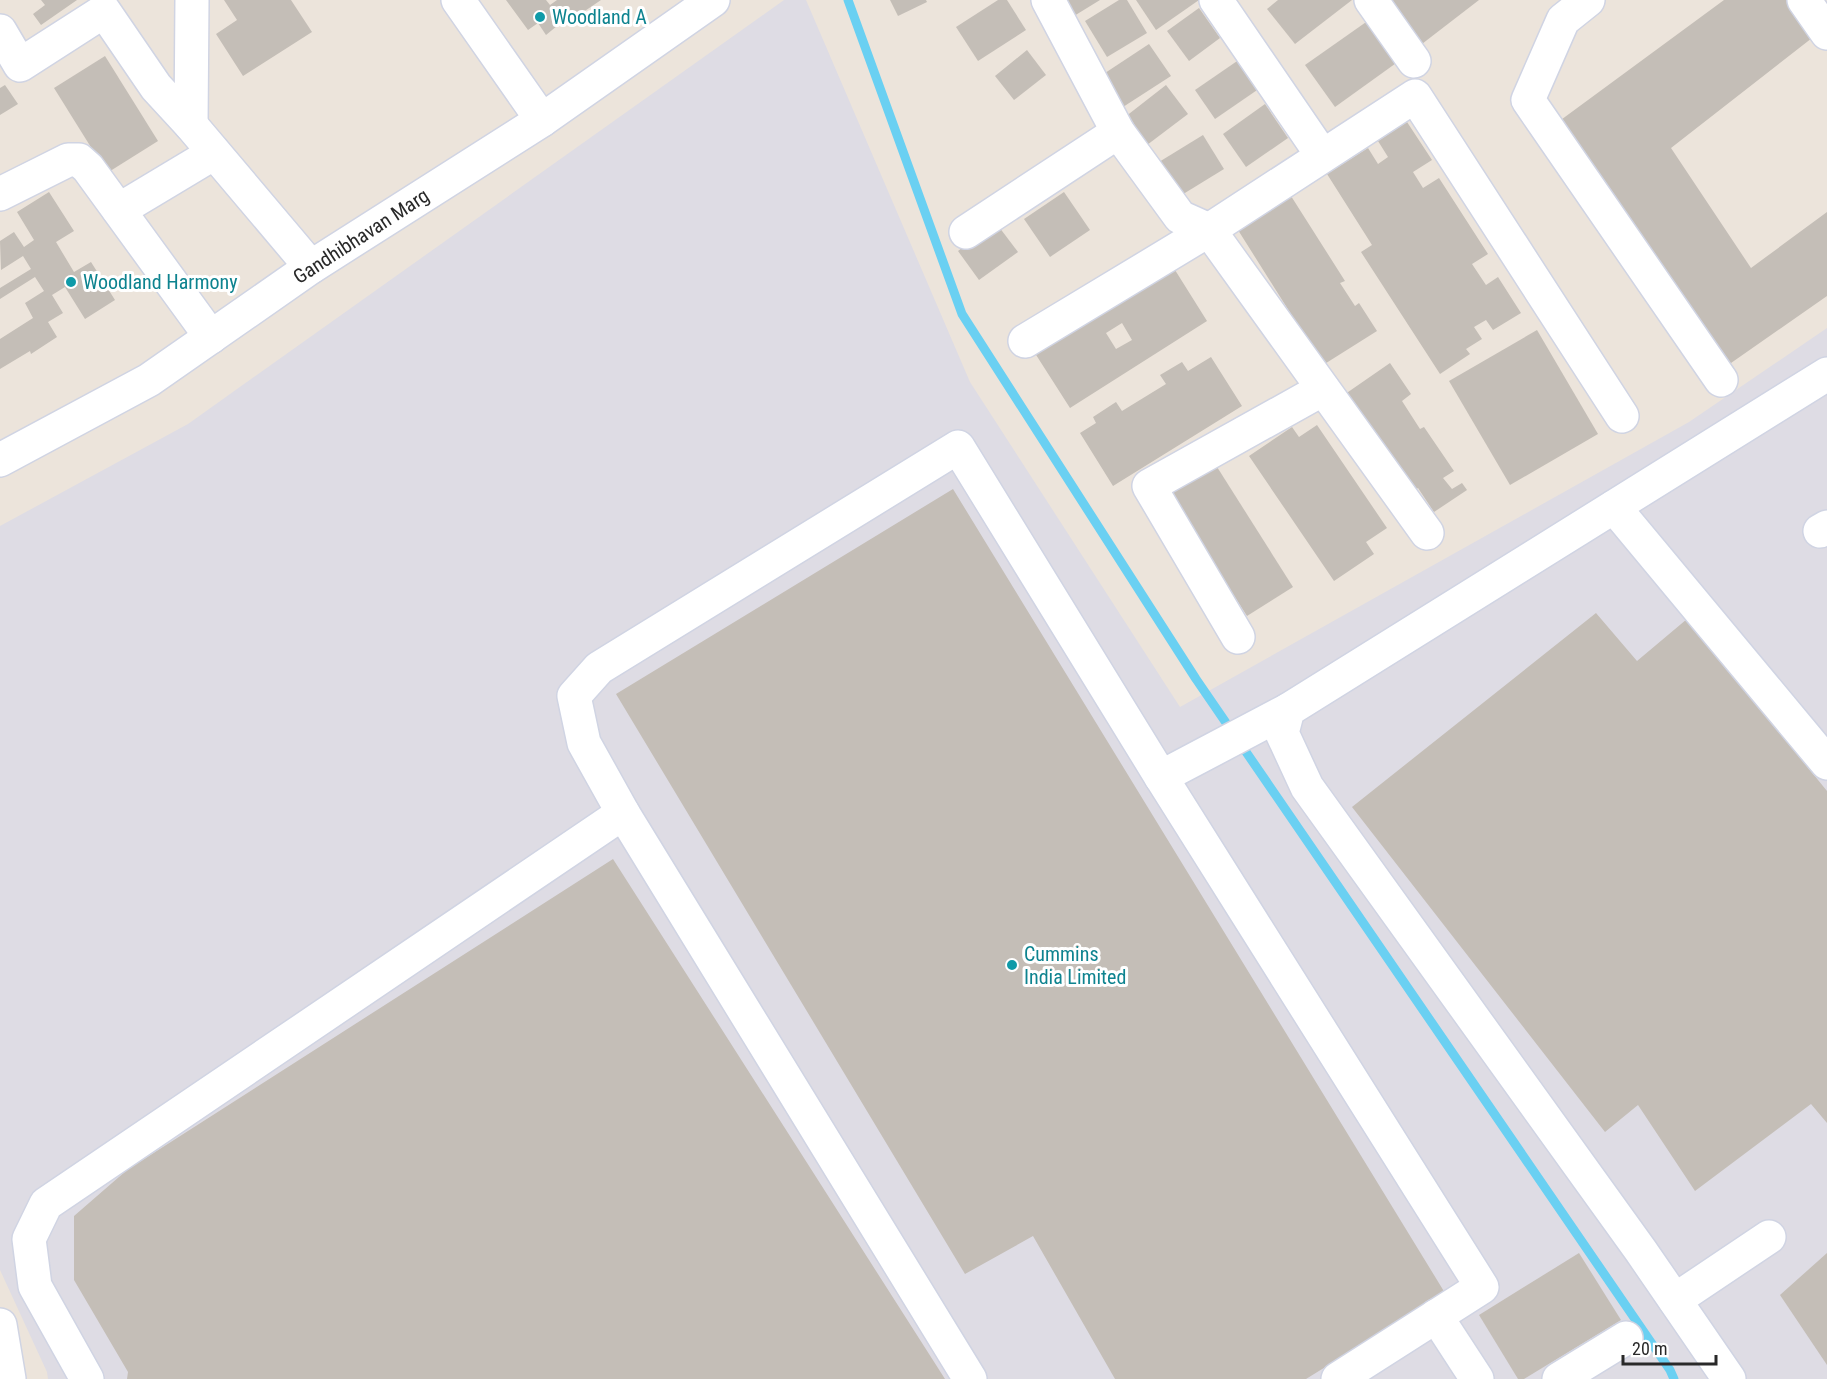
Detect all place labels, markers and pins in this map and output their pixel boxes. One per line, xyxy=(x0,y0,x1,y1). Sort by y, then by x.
place label: Woodland A xyxy=(552,5,647,29)
marker: Woodland A xyxy=(533,10,547,24)
place label: Woodland Harmony xyxy=(83,270,238,294)
marker: Woodland Harmony xyxy=(64,275,78,289)
place label: Cummins India Limited xyxy=(1024,942,1126,989)
marker: Cummins India Limited xyxy=(1005,958,1019,972)

